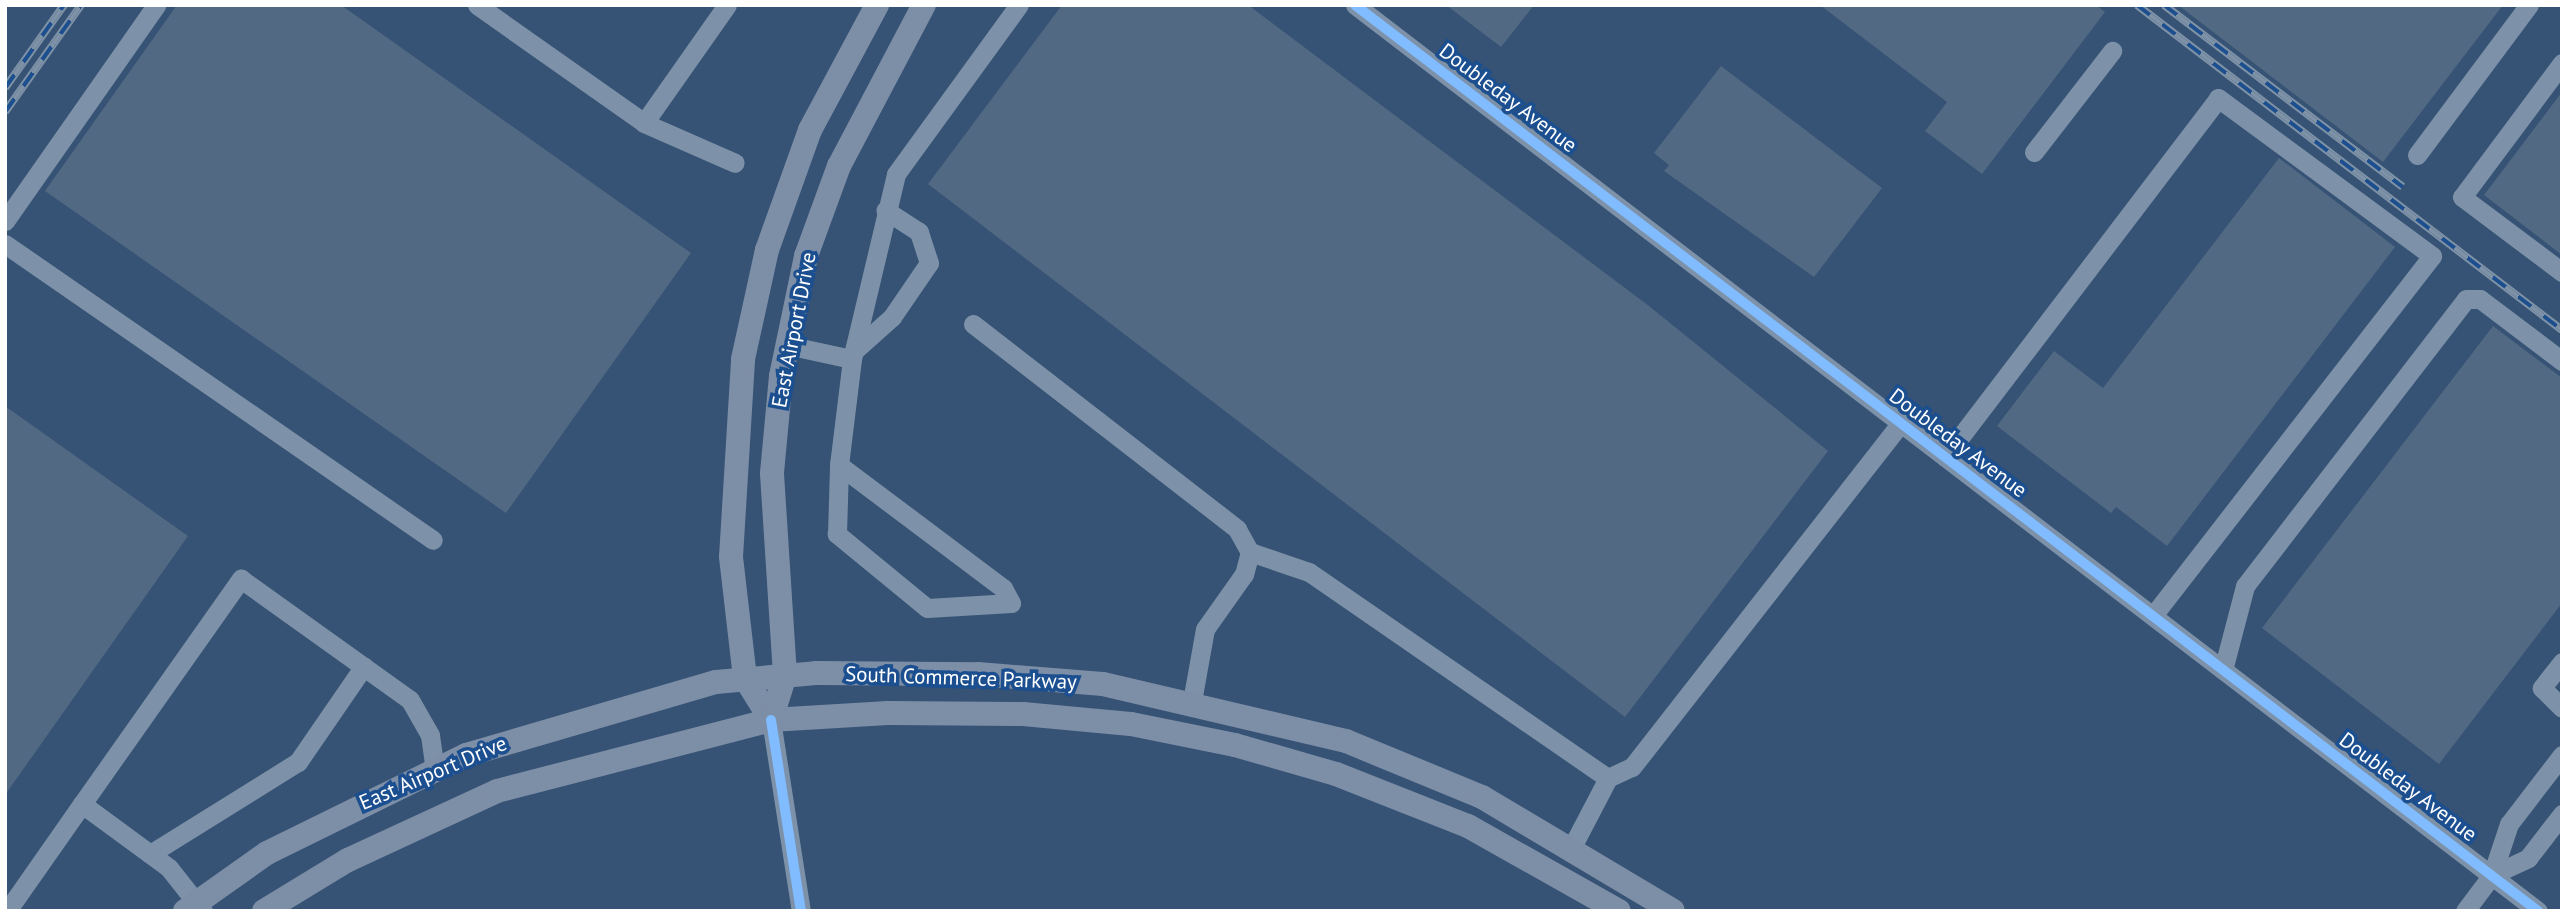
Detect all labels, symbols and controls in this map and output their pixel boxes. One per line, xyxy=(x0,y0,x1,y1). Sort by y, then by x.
street label: Doubleday Avenue xyxy=(1434,38,1582,158)
street label: East Airport Drive xyxy=(767,250,821,410)
street label: Doubleday Avenue xyxy=(1884,383,2032,503)
street label: South Commerce Parkway xyxy=(845,661,1077,695)
street label: Doubleday Avenue xyxy=(2334,727,2482,847)
street label: East Airport Drive xyxy=(355,730,511,816)

